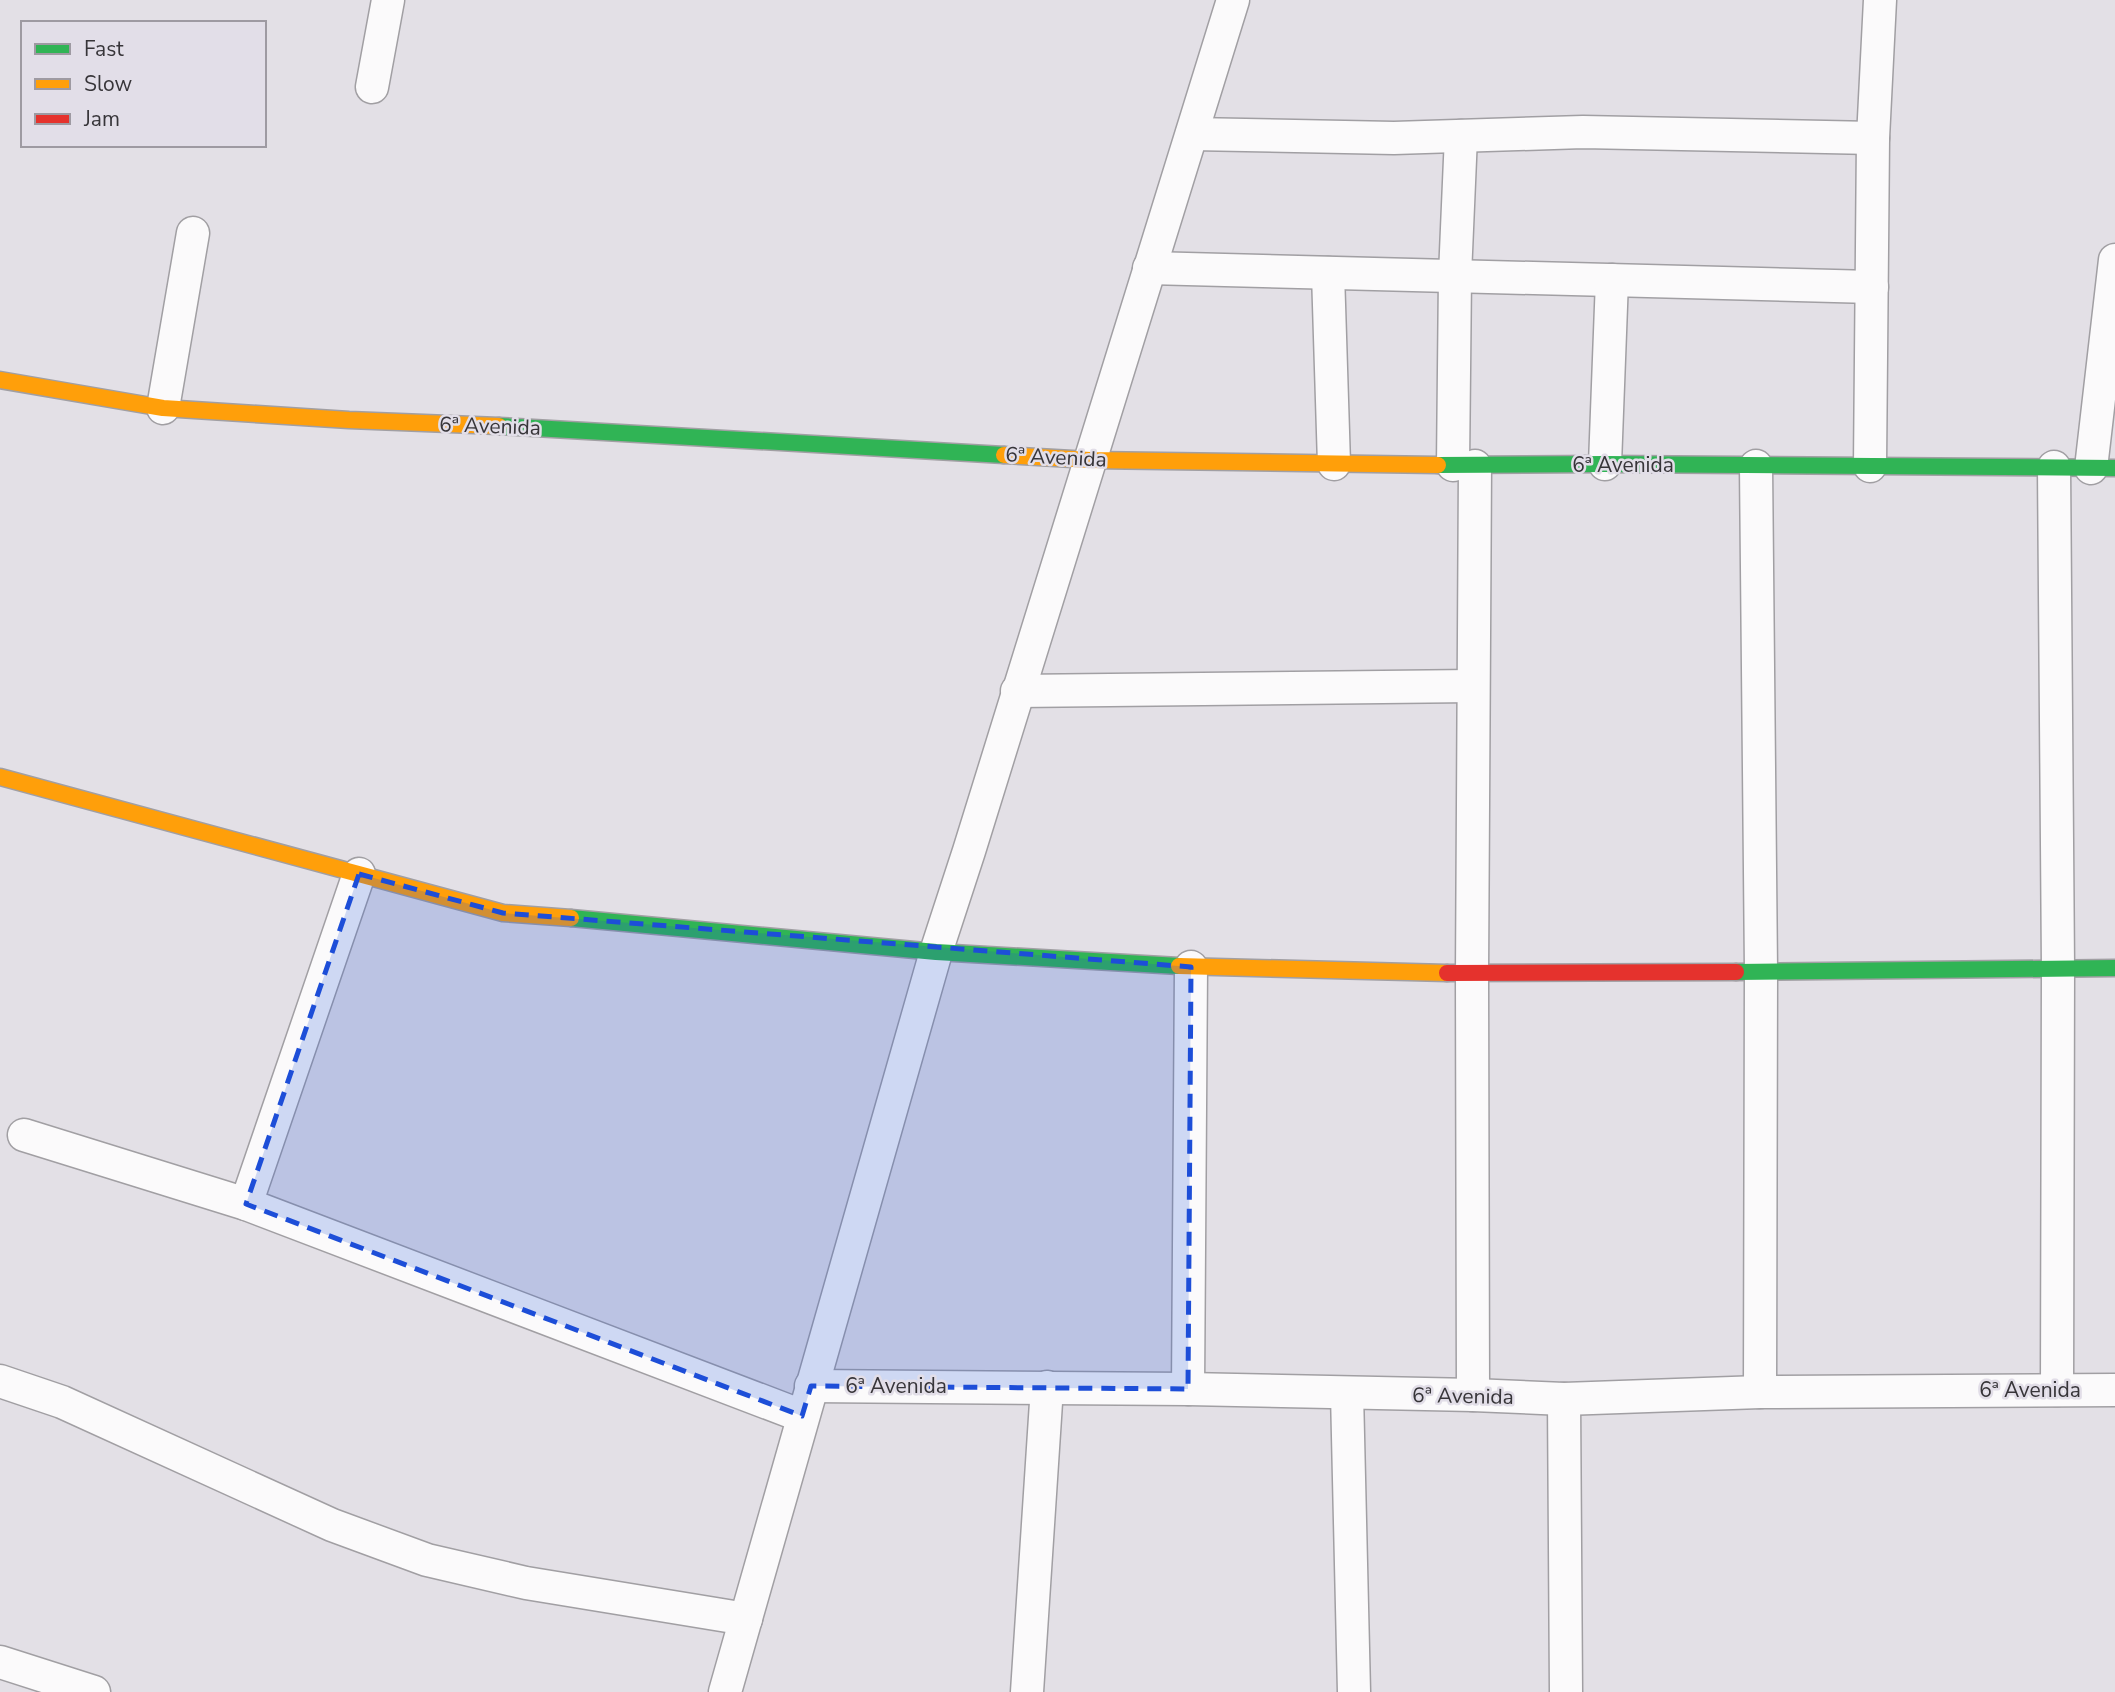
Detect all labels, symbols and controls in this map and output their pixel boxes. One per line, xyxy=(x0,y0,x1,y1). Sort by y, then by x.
legend xyxy=(21,21,266,147)
text: Fast xyxy=(84,35,124,63)
text: Slow xyxy=(84,70,133,98)
text: Jam xyxy=(83,105,120,133)
street label: 6ª Avenida xyxy=(439,410,541,442)
street label: 6ª Avenida xyxy=(1005,440,1107,474)
street label: 6ª Avenida xyxy=(1572,451,1674,479)
street label: 6ª Avenida xyxy=(845,1372,947,1400)
street label: 6ª Avenida xyxy=(1979,1376,2081,1404)
street label: 6ª Avenida xyxy=(1412,1381,1514,1411)

